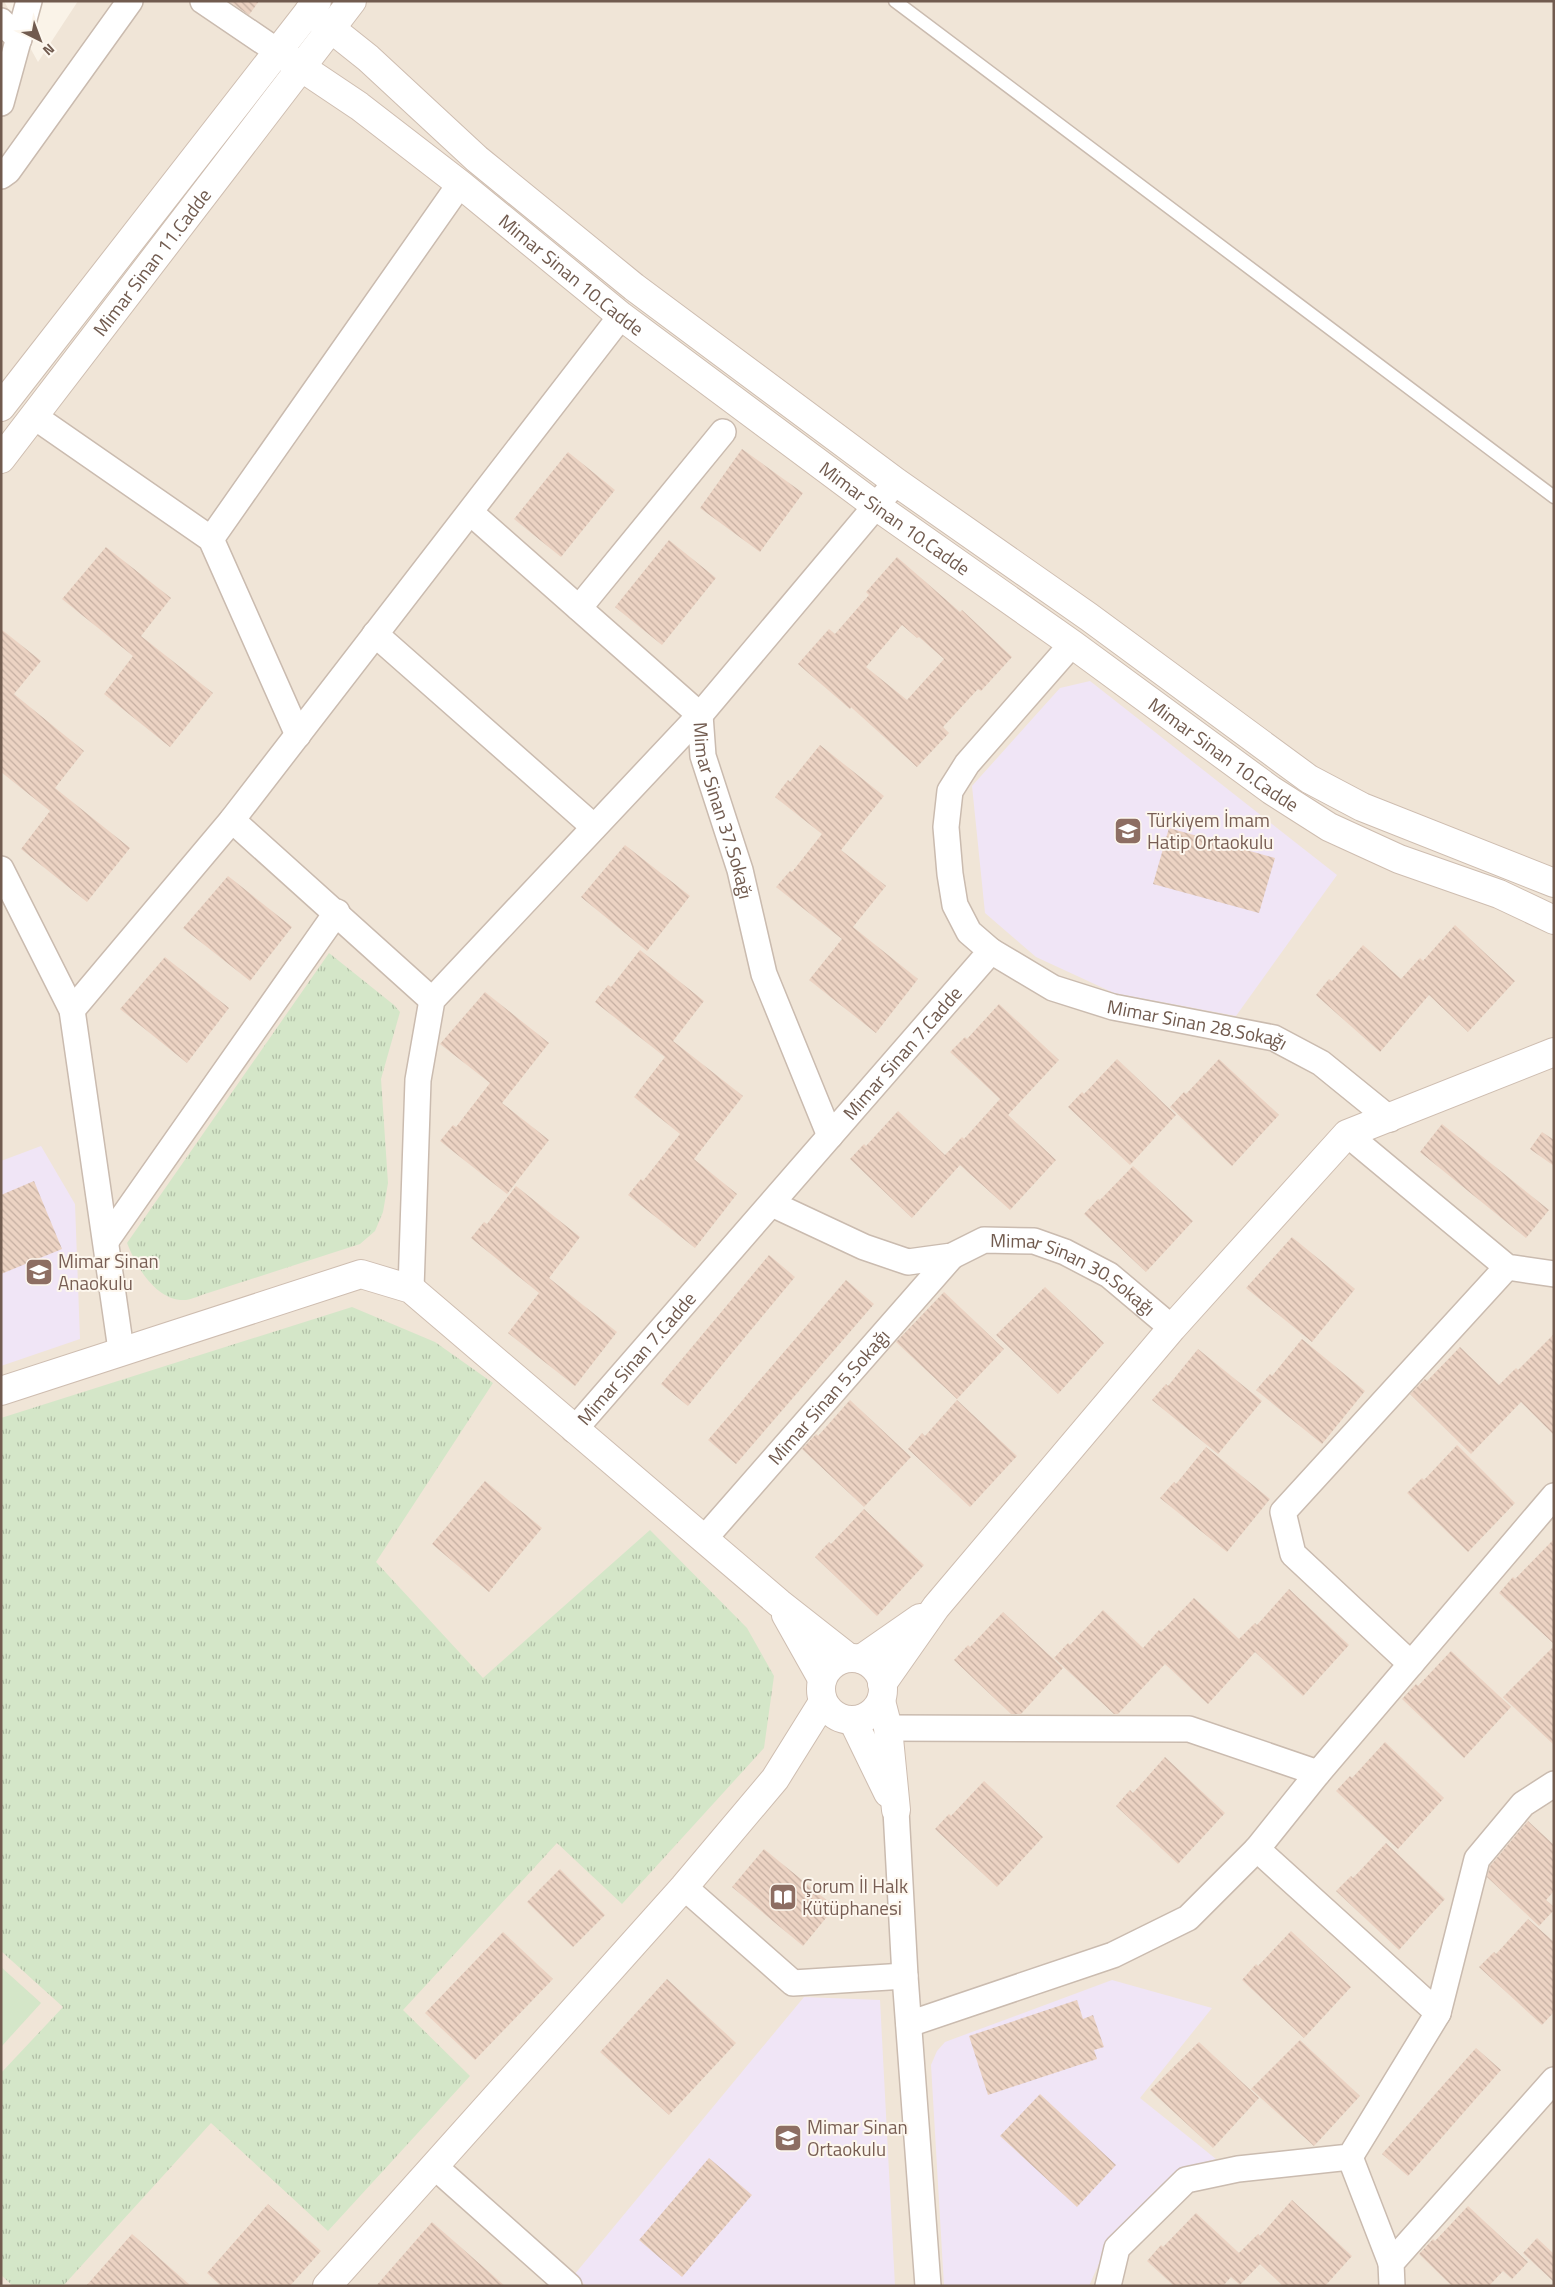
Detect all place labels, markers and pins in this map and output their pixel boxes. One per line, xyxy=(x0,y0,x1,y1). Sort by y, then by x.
place label: Türkiyem İmam Hatip Ortaokulu xyxy=(1147,805,1273,856)
school or university icon: Türkiyem İmam Hatip Ortaokulu xyxy=(1113,816,1143,846)
place label: Mimar Sinan Anaokulu xyxy=(58,1246,159,1297)
school or university icon: Mimar Sinan Anaokulu xyxy=(24,1257,54,1287)
place label: Çorum İl Halk Kütüphanesi xyxy=(802,1871,908,1922)
library icon: Çorum İl Halk Kütüphanesi xyxy=(768,1882,798,1912)
place label: Mimar Sinan Ortaokulu xyxy=(807,2112,908,2163)
school or university icon: Mimar Sinan Ortaokulu xyxy=(773,2123,803,2153)

